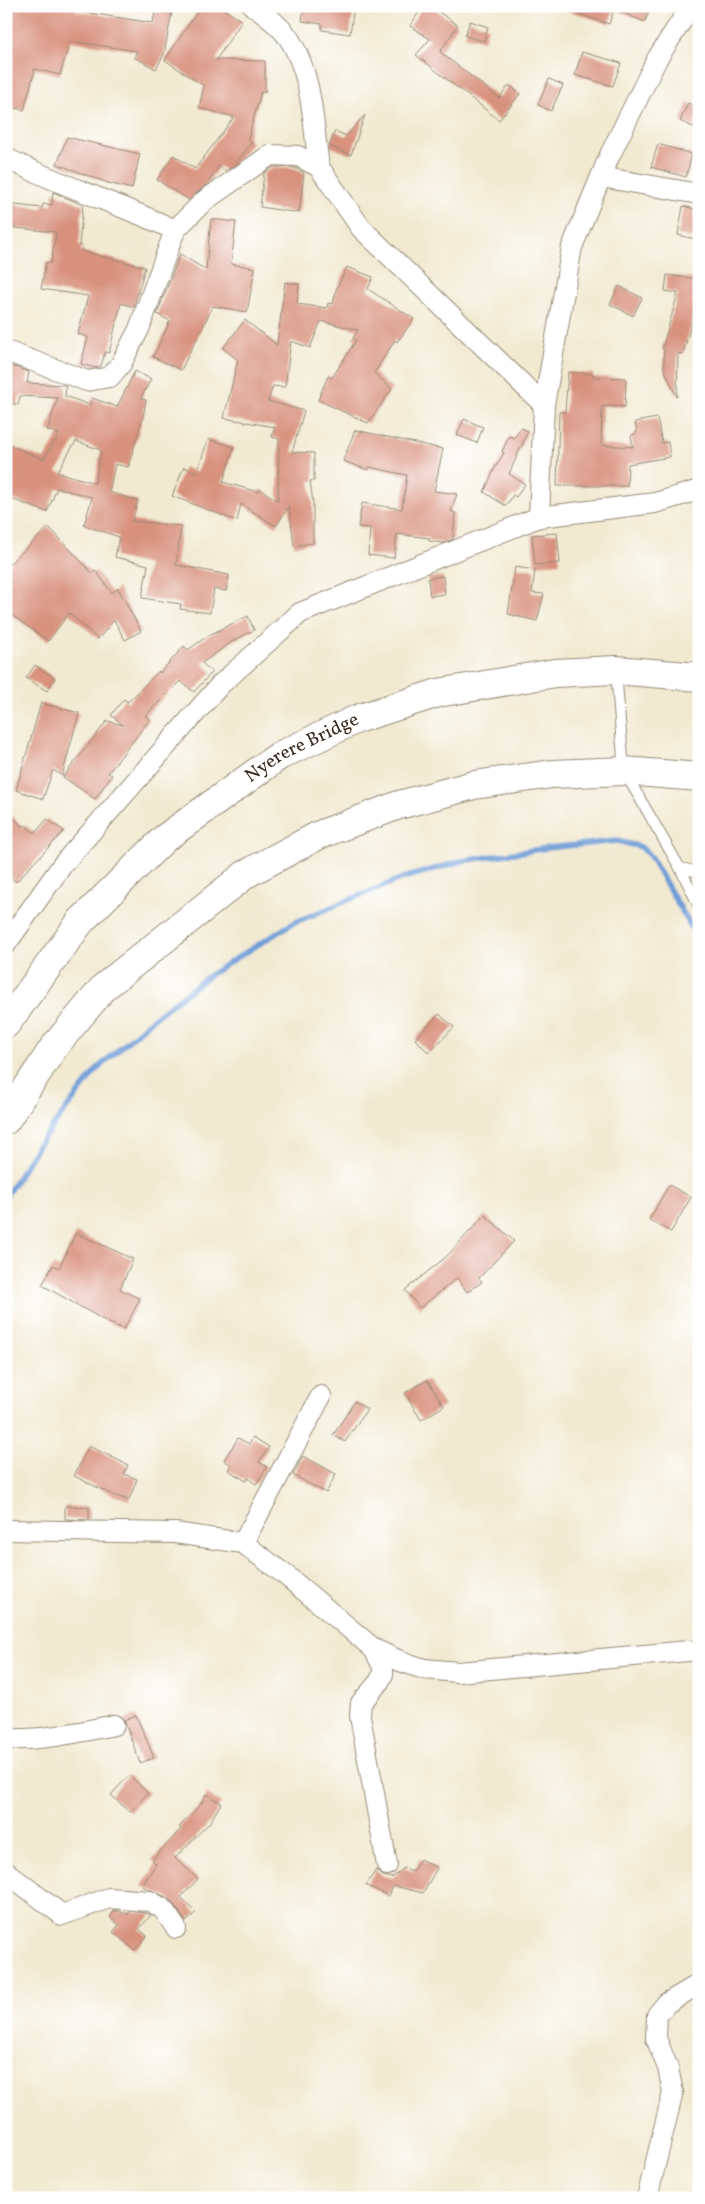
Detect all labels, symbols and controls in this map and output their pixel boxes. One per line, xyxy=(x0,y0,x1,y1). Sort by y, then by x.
street label: Nyerere Bridge xyxy=(240,707,363,789)

